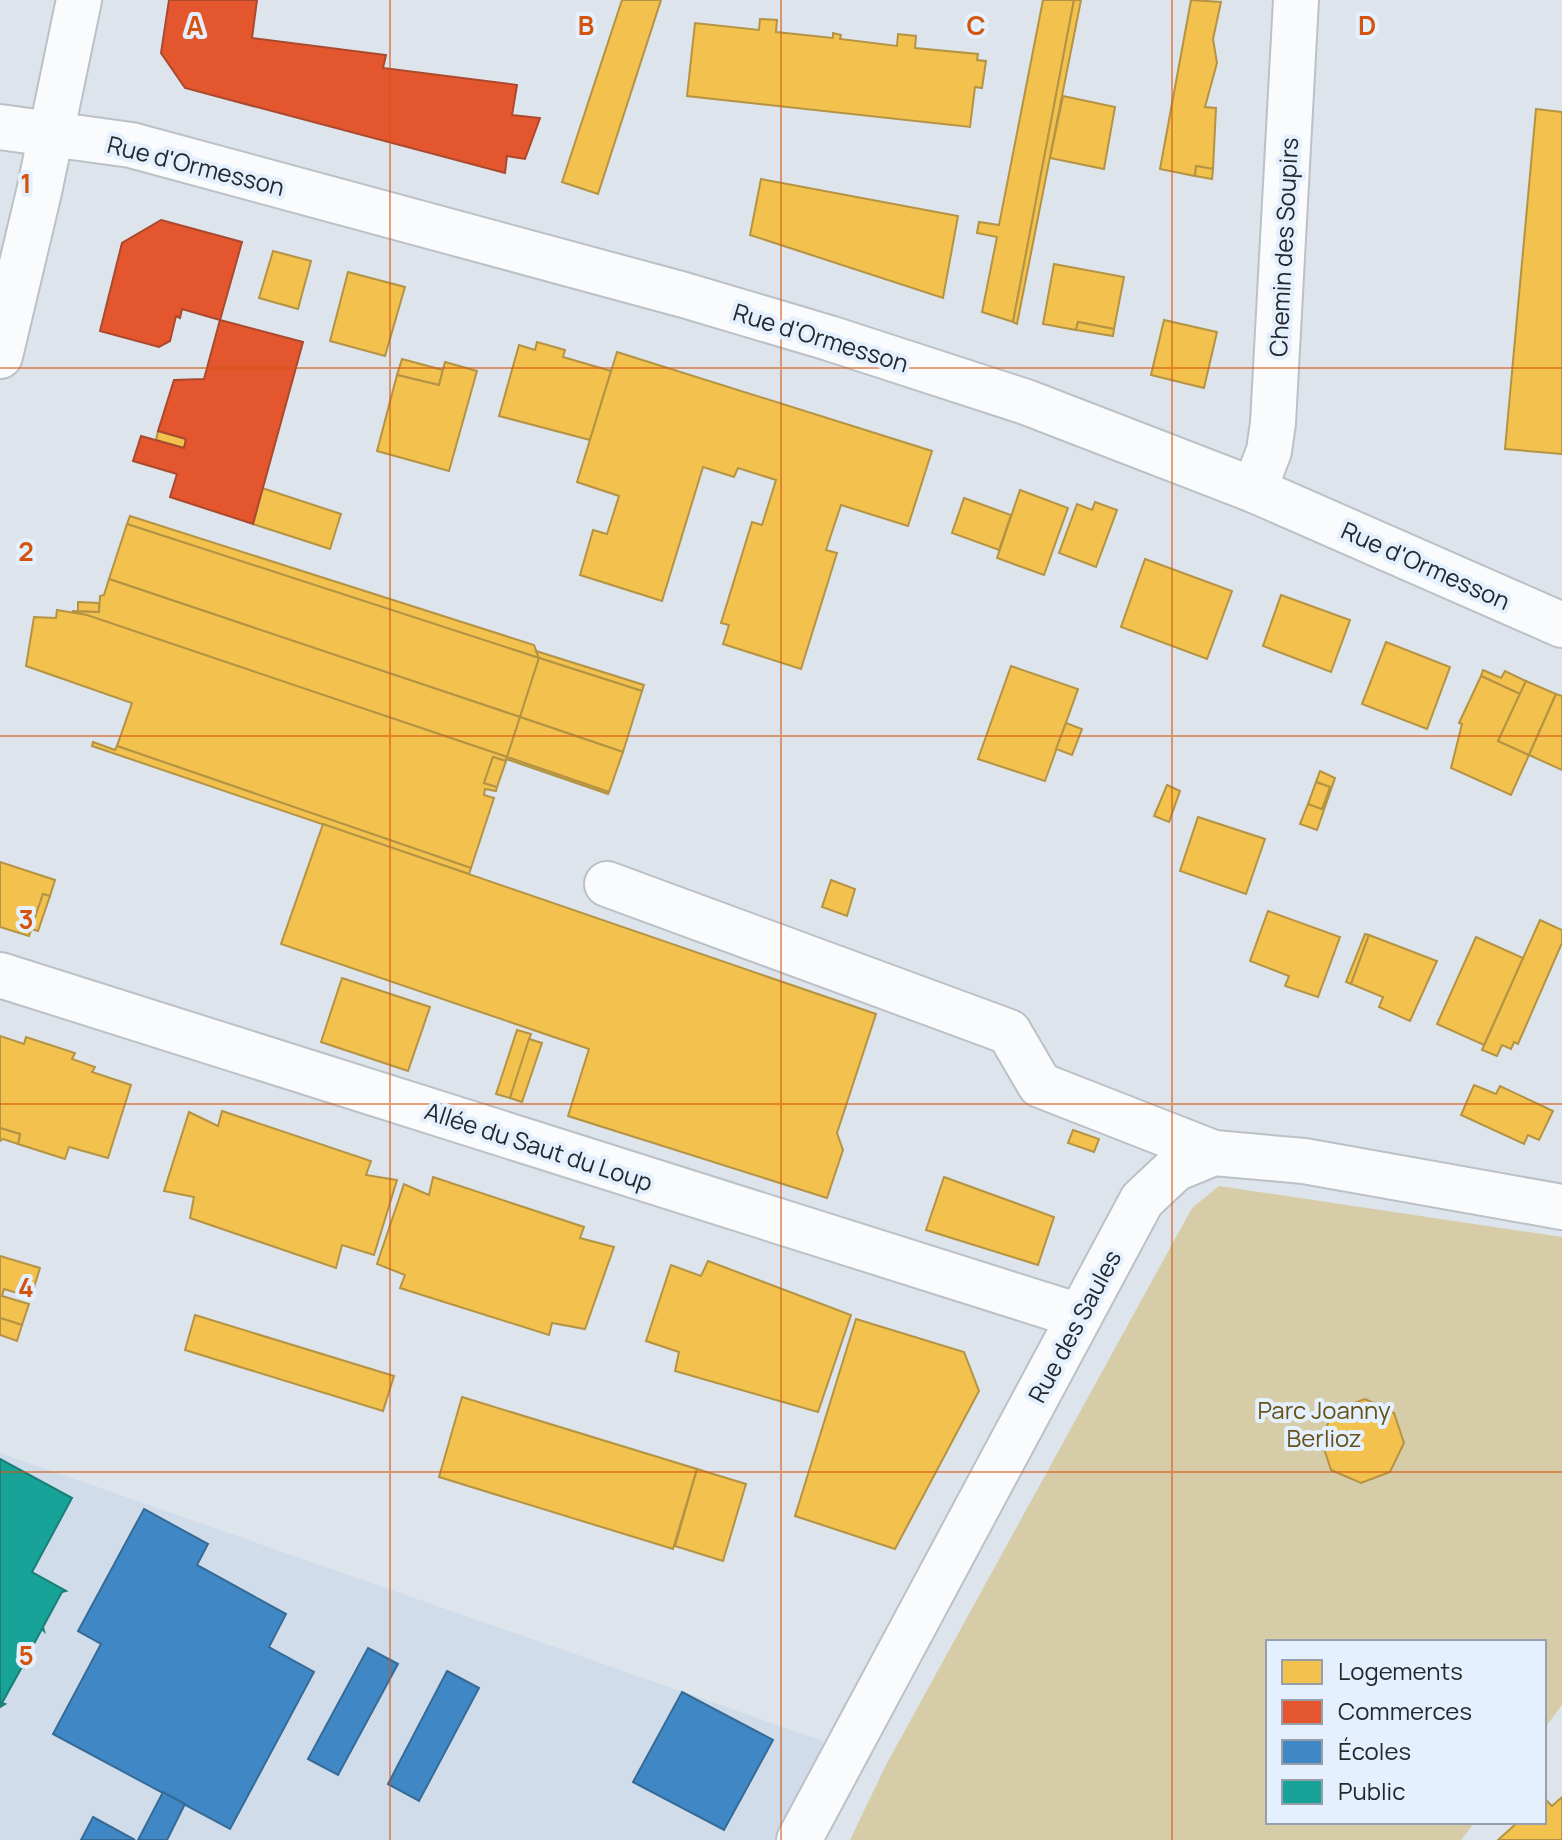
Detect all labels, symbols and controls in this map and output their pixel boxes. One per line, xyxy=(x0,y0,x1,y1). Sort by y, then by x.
text: A xyxy=(186,7,204,43)
text: B xyxy=(578,7,594,43)
text: C xyxy=(966,7,986,43)
text: D xyxy=(1358,7,1376,43)
street label: Rue d'Ormesson xyxy=(104,127,288,203)
street label: Chemin des Soupirs xyxy=(1261,136,1305,358)
text: 1 xyxy=(20,165,32,201)
street label: Rue d'Ormesson xyxy=(729,295,913,379)
street label: Rue d'Ormesson xyxy=(1336,513,1516,617)
text: 2 xyxy=(18,533,34,569)
text: 3 xyxy=(18,901,34,937)
street label: Allée du Saut du Loup xyxy=(421,1094,657,1198)
street label: Rue des Saules xyxy=(1020,1244,1128,1408)
text: 4 xyxy=(18,1269,34,1305)
park label: Parc Joanny Berlioz xyxy=(1257,1393,1391,1454)
text: 5 xyxy=(18,1637,34,1673)
legend xyxy=(1266,1640,1546,1824)
text: Logements xyxy=(1338,1654,1463,1687)
text: Commerces xyxy=(1338,1694,1472,1727)
text: Écoles xyxy=(1338,1734,1411,1767)
text: Public xyxy=(1338,1774,1405,1807)

